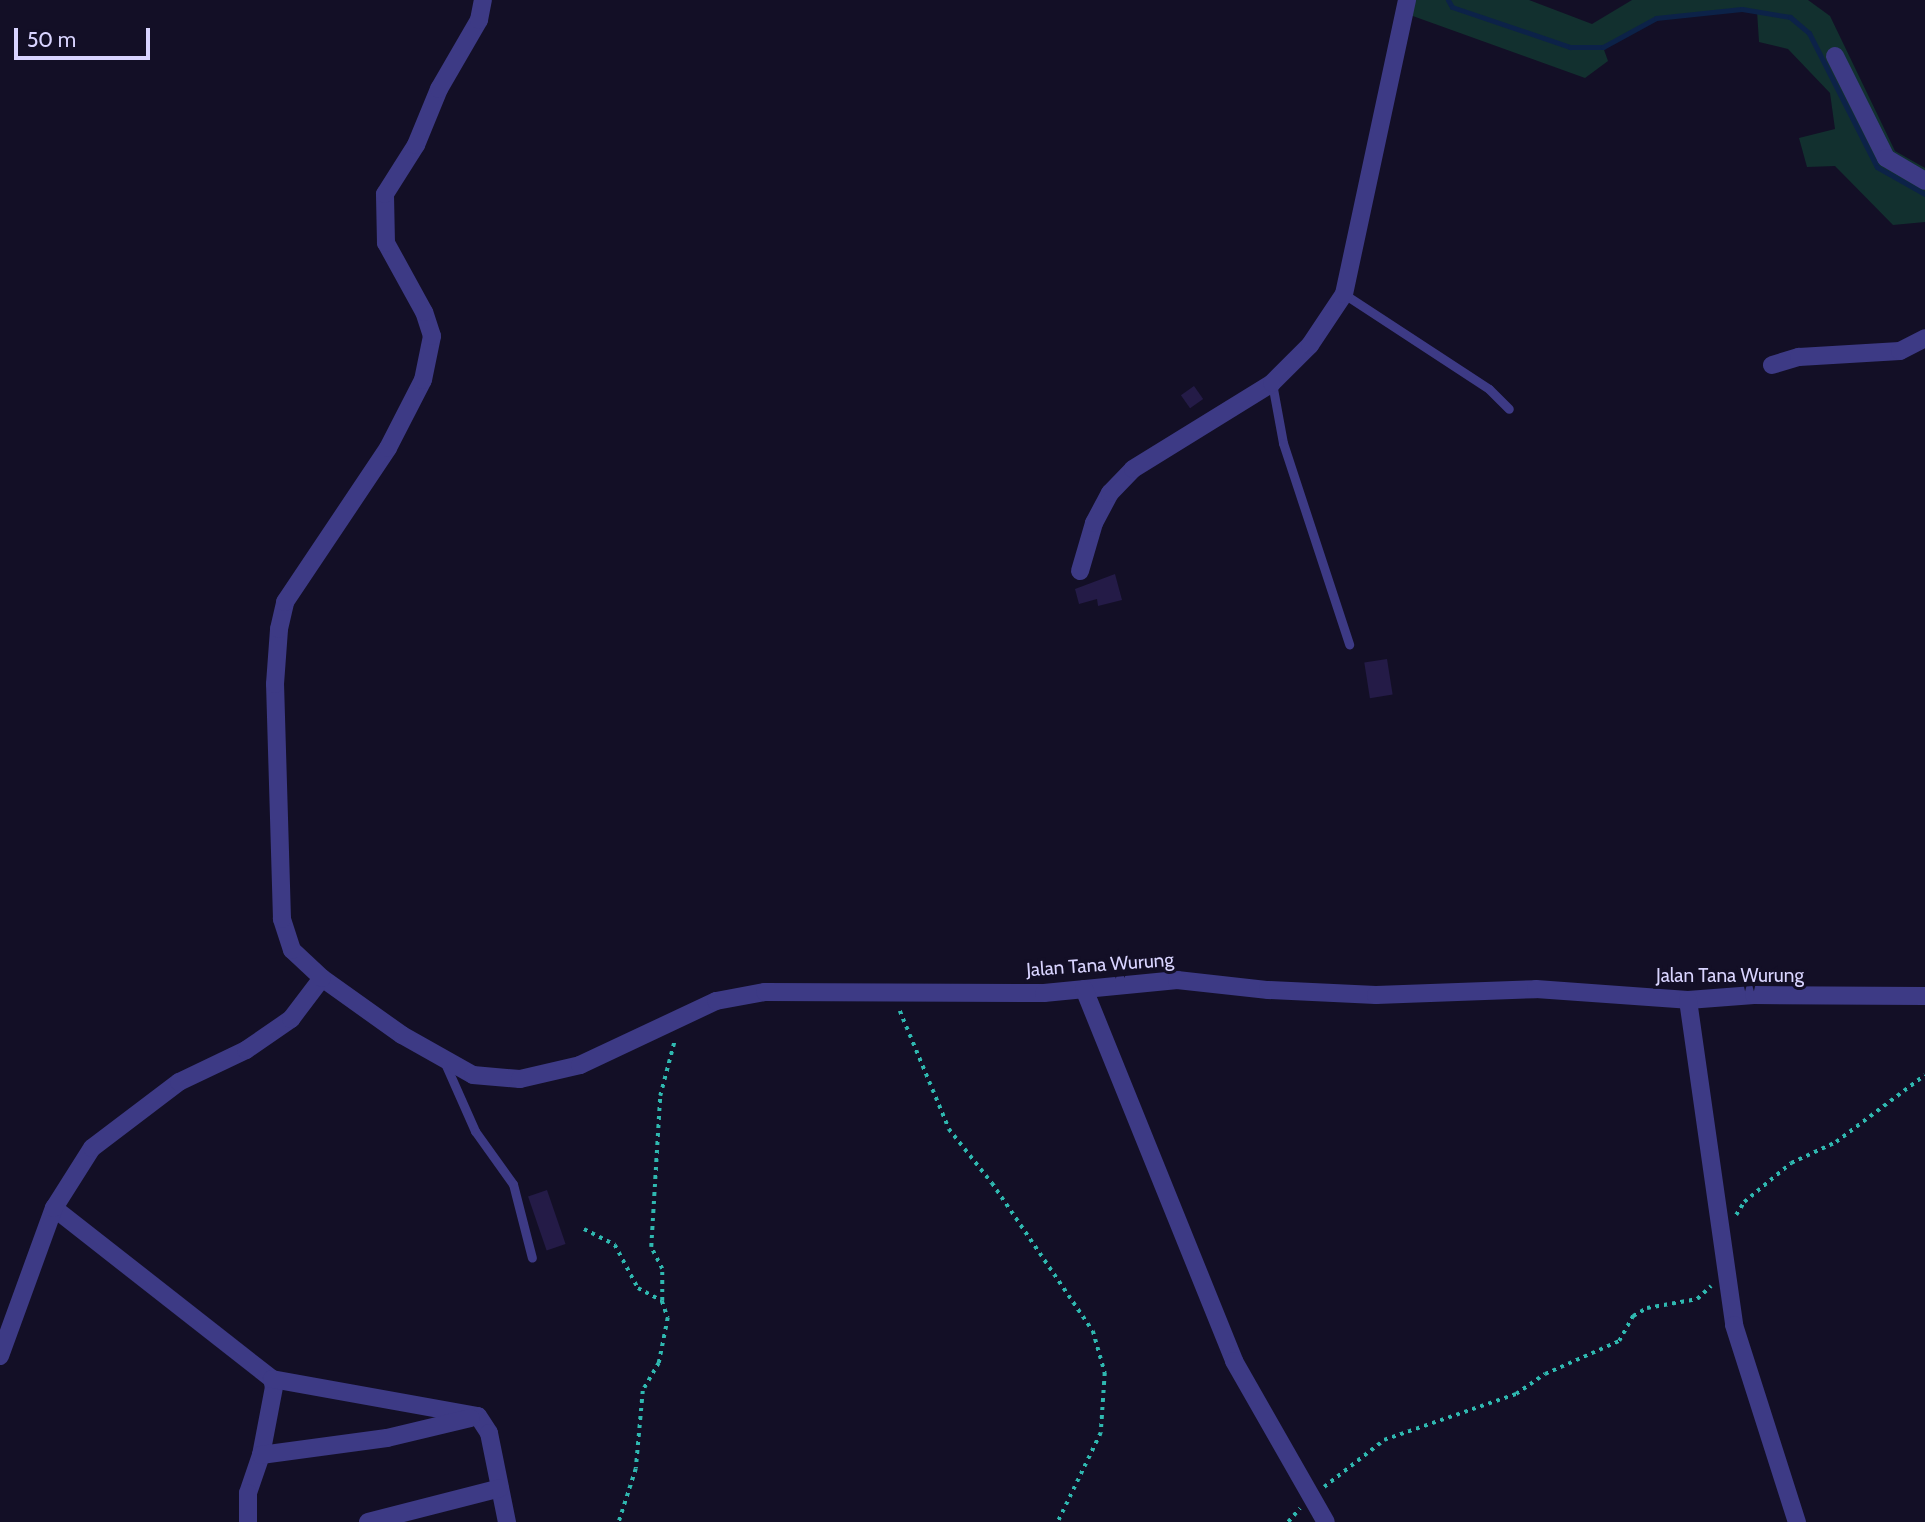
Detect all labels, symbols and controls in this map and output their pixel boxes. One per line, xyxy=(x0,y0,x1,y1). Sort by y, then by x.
scale bar xyxy=(18,14,154,58)
text: 50 m xyxy=(27,27,76,52)
street label: Jalan Tana Wurung xyxy=(1025,948,1175,982)
street label: Jalan Tana Wurung xyxy=(1656,965,1804,987)

